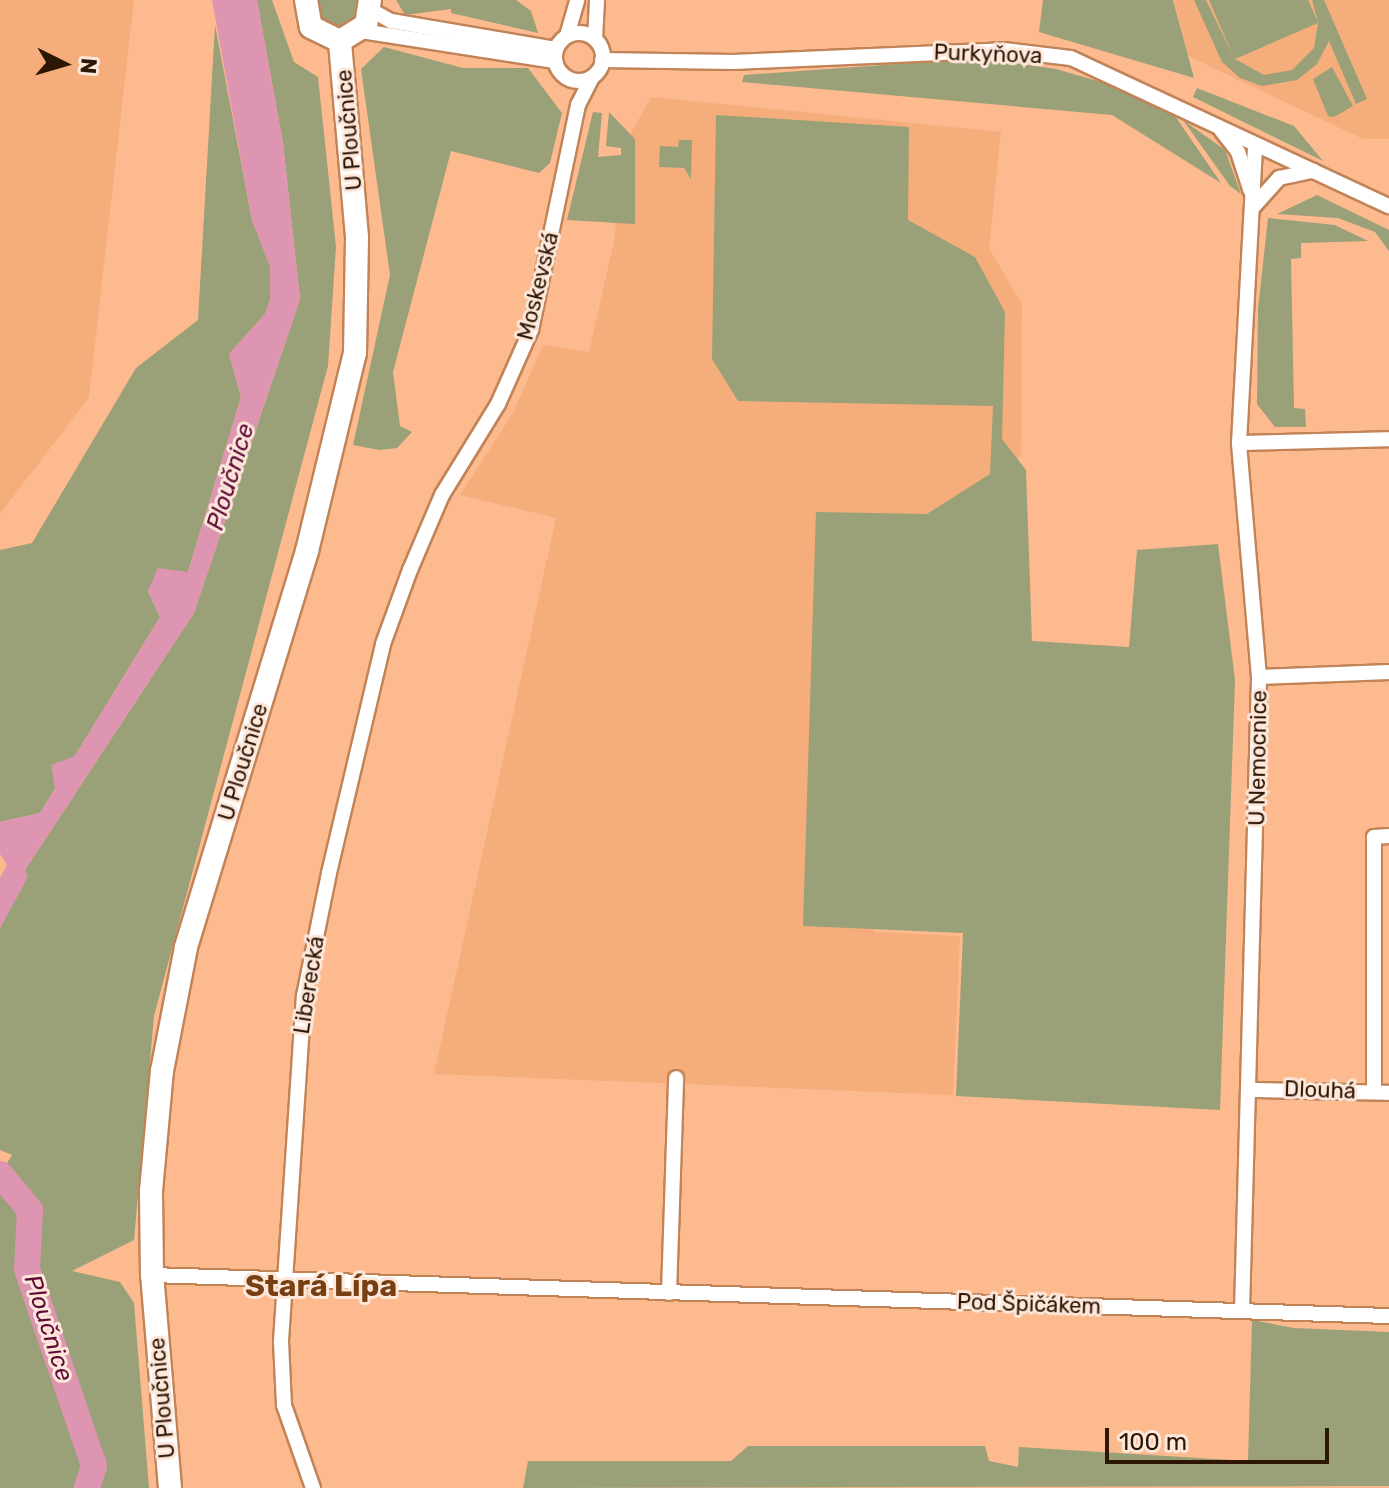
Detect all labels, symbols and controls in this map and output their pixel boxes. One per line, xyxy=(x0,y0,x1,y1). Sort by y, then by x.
north arrow xyxy=(24,24,104,104)
street label: Purkyňova xyxy=(933,39,1043,69)
text: N xyxy=(74,57,103,75)
street label: U Ploučnice xyxy=(331,68,367,192)
street label: Moskevská xyxy=(512,229,564,343)
water label: Ploučnice xyxy=(201,420,261,534)
street label: U Nemocnice xyxy=(1244,690,1272,826)
street label: U Ploučnice xyxy=(213,700,273,824)
street label: Liberecká xyxy=(288,934,330,1036)
street label: Dlouhá xyxy=(1284,1076,1356,1104)
district label: Stará Lípa xyxy=(245,1268,397,1304)
water label: Ploučnice xyxy=(17,1271,79,1385)
street label: Pod Špičákem xyxy=(956,1288,1102,1320)
street label: U Ploučnice xyxy=(144,1336,180,1460)
scale bar xyxy=(1109,1412,1333,1462)
text: 100 m xyxy=(1119,1428,1187,1456)

